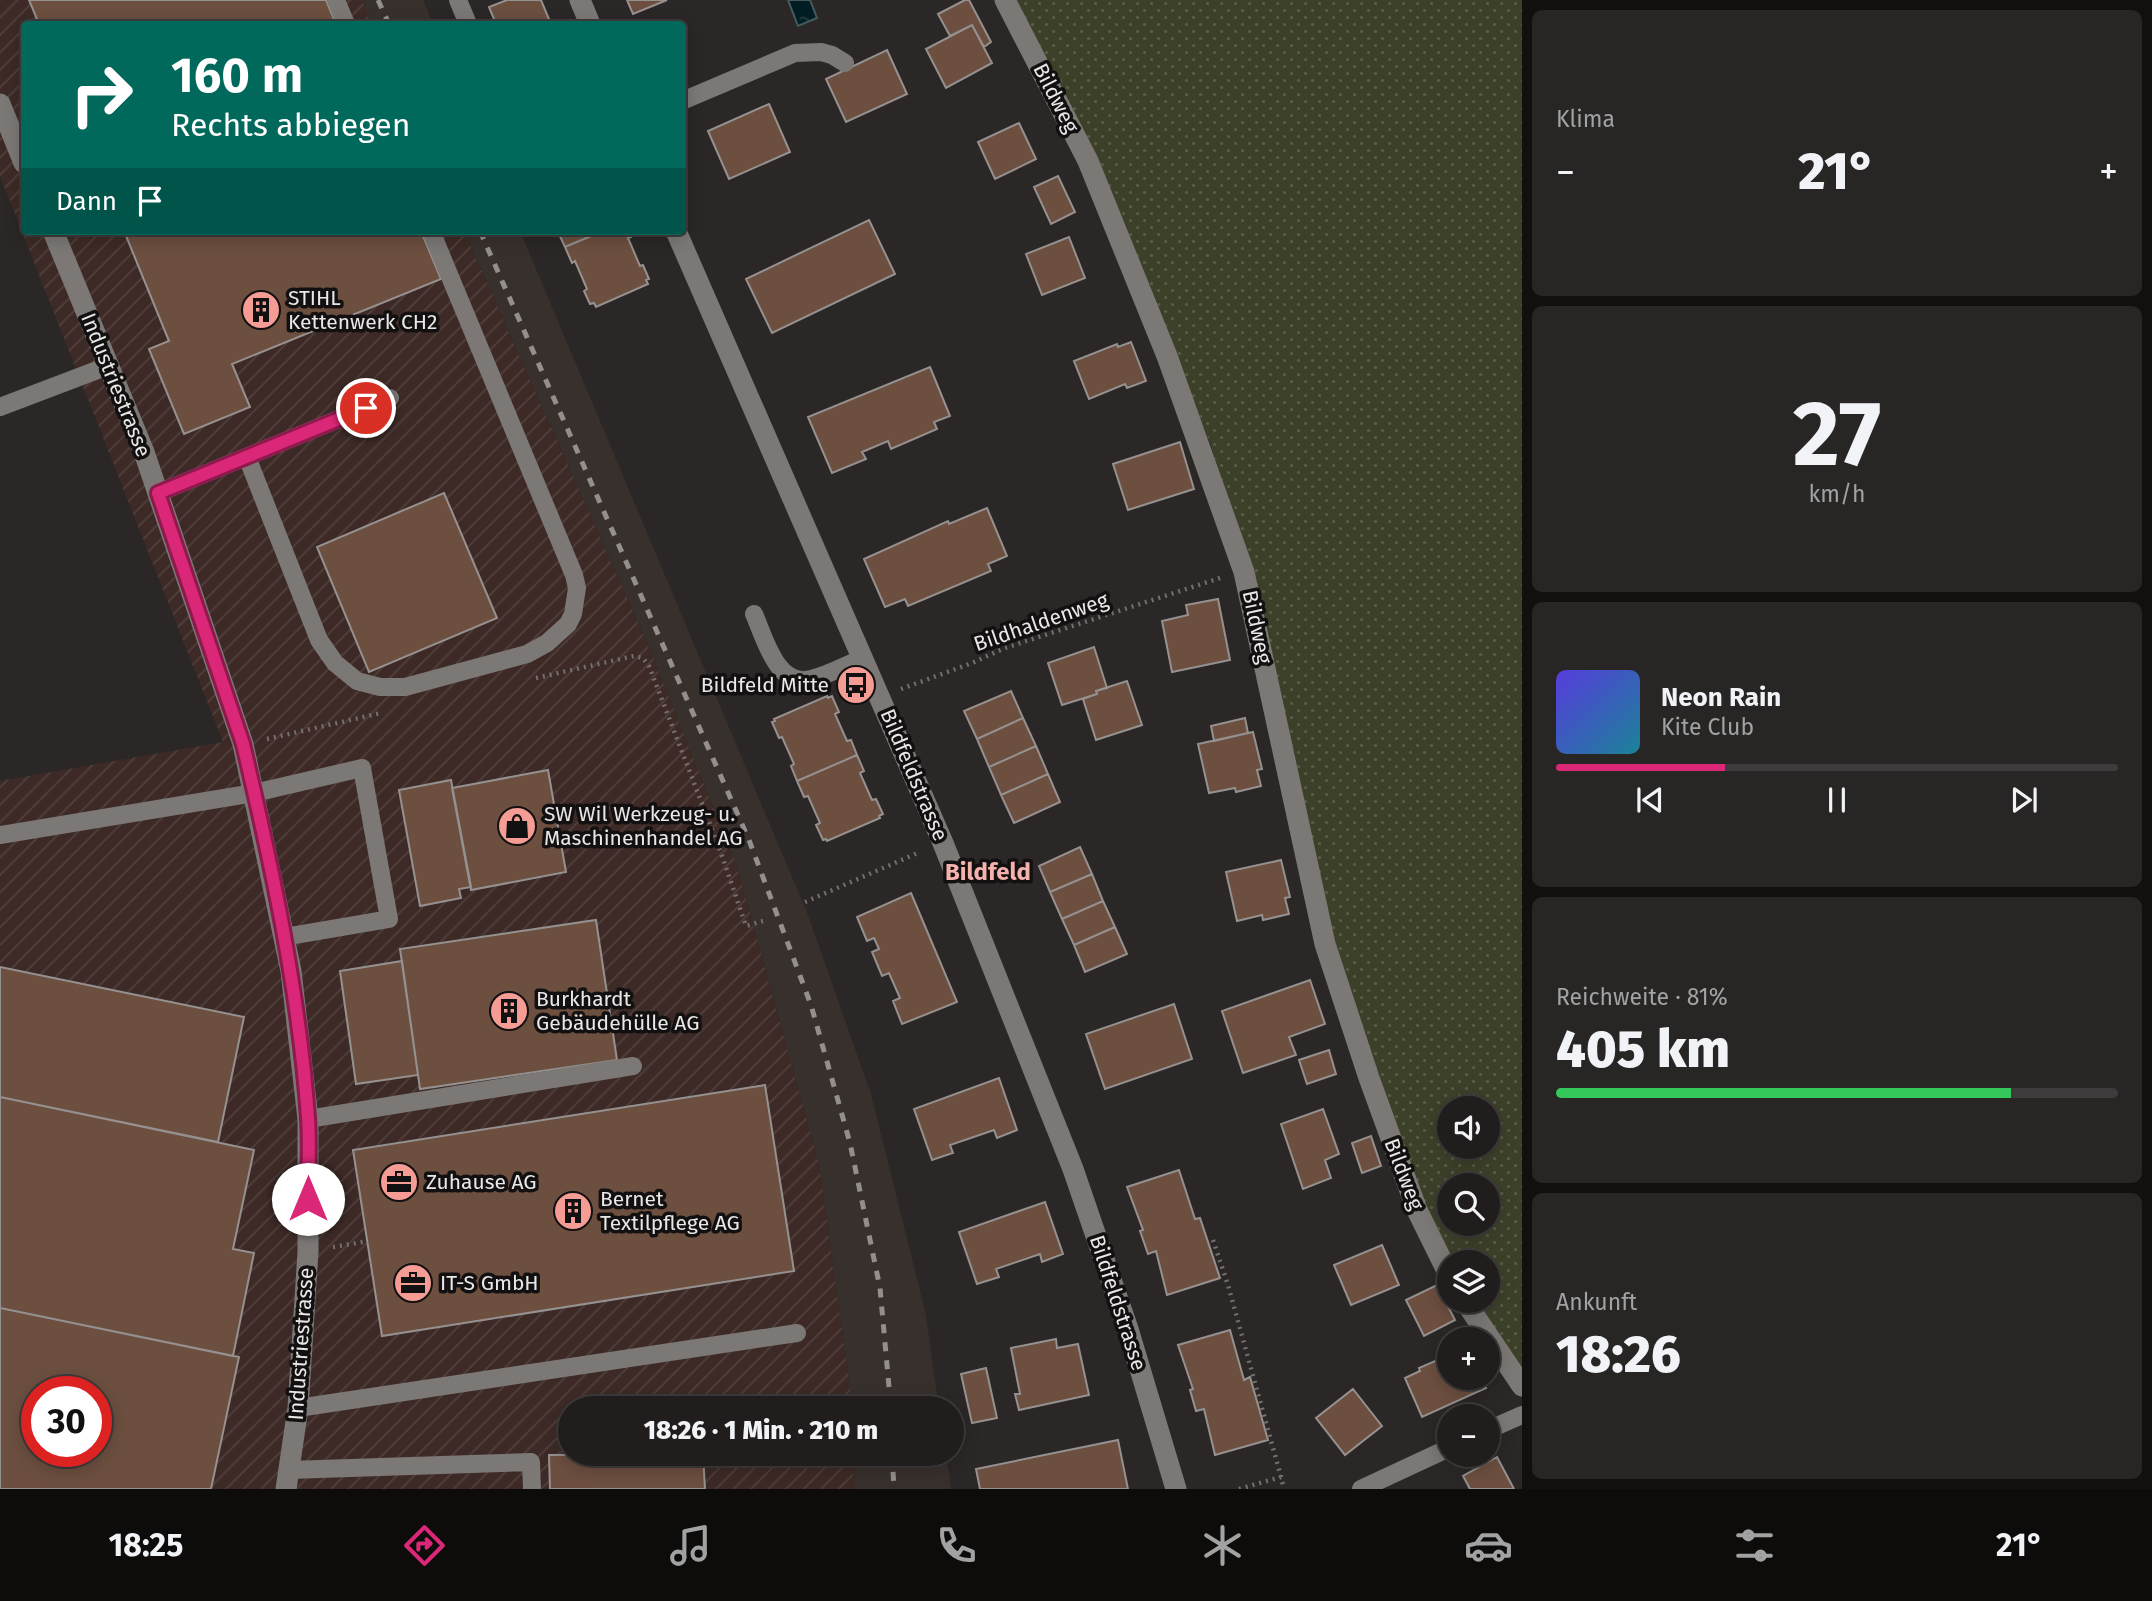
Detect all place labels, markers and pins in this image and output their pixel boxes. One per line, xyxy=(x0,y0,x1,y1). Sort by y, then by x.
place label: STIHL Kettenwerk CH2 xyxy=(288,285,437,335)
building icon: STIHL Kettenwerk CH2 xyxy=(240,289,282,331)
pin xyxy=(336,378,396,438)
bus stop icon: Bildfeld Mitte xyxy=(835,664,877,706)
place label: Bildfeld Mitte xyxy=(701,672,829,698)
place label: SW Wil Werkzeug- u. Maschinenhandel AG xyxy=(544,801,743,851)
shop icon: SW Wil Werkzeug- u. Maschinenhandel AG xyxy=(496,805,538,847)
place label: Burkhardt Gebäudehülle AG xyxy=(536,986,699,1036)
building icon: Burkhardt Gebäudehülle AG xyxy=(488,990,530,1032)
office icon: Zuhause AG xyxy=(378,1161,420,1203)
place label: Zuhause AG xyxy=(426,1169,537,1195)
place label: Bernet Textilpflege AG xyxy=(600,1186,740,1236)
building icon: Bernet Textilpflege AG xyxy=(552,1190,594,1232)
office icon: IT-S GmbH xyxy=(392,1262,434,1304)
place label: IT-S GmbH xyxy=(440,1270,539,1296)

